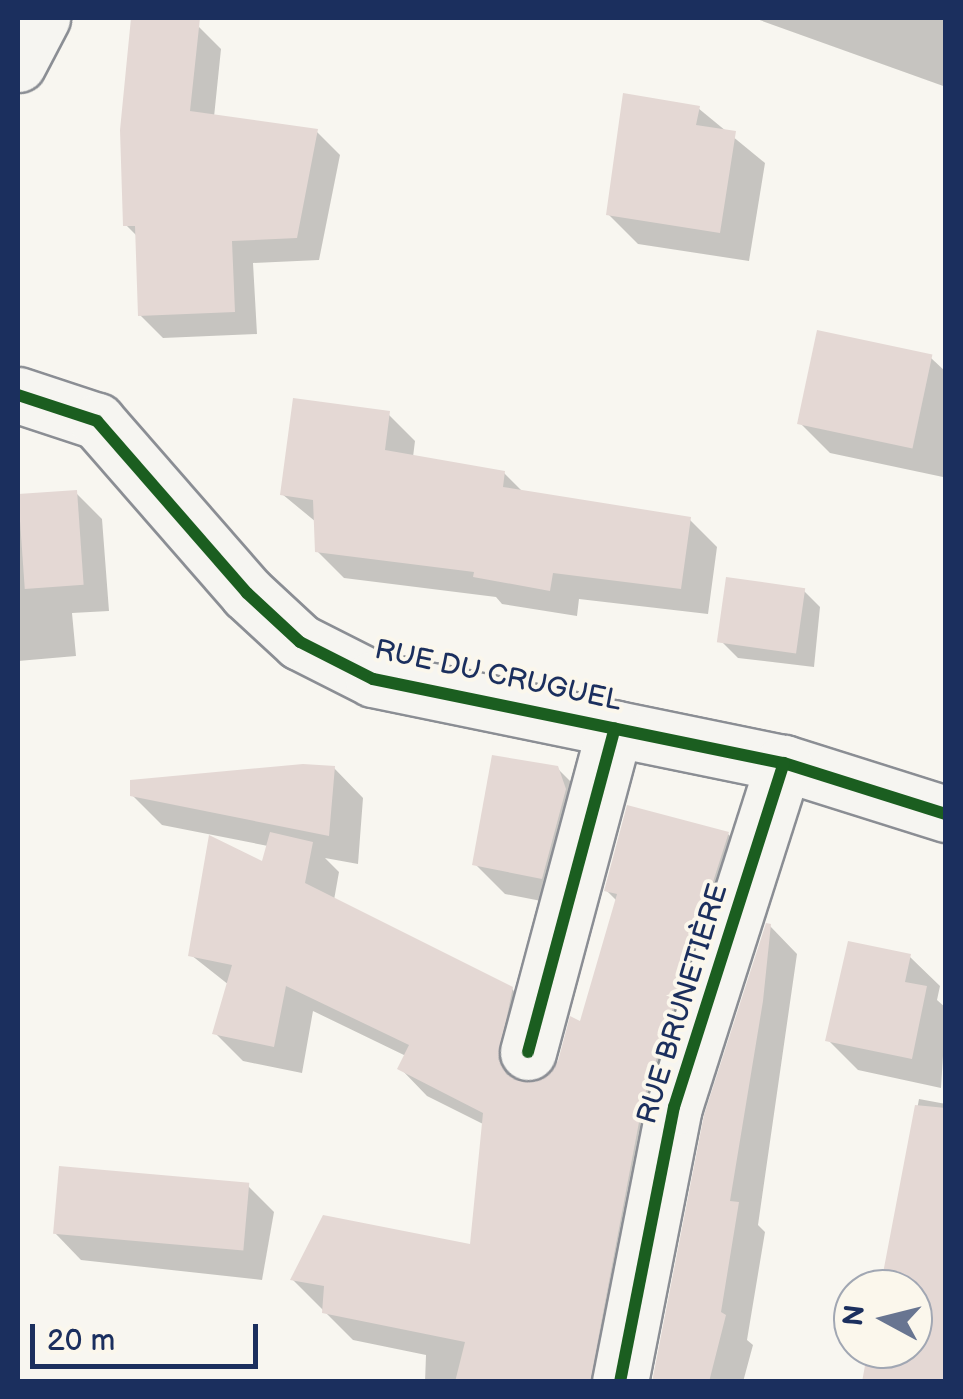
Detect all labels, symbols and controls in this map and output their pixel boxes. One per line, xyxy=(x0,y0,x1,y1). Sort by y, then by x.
street label: RUE DU CRUGUEL xyxy=(372,633,624,719)
street label: RUE BRUNETIÈRE xyxy=(631,880,735,1128)
north arrow xyxy=(833,1269,933,1369)
text: N xyxy=(837,1303,872,1328)
scale bar xyxy=(35,1304,262,1366)
text: 20 m xyxy=(47,1323,115,1359)

